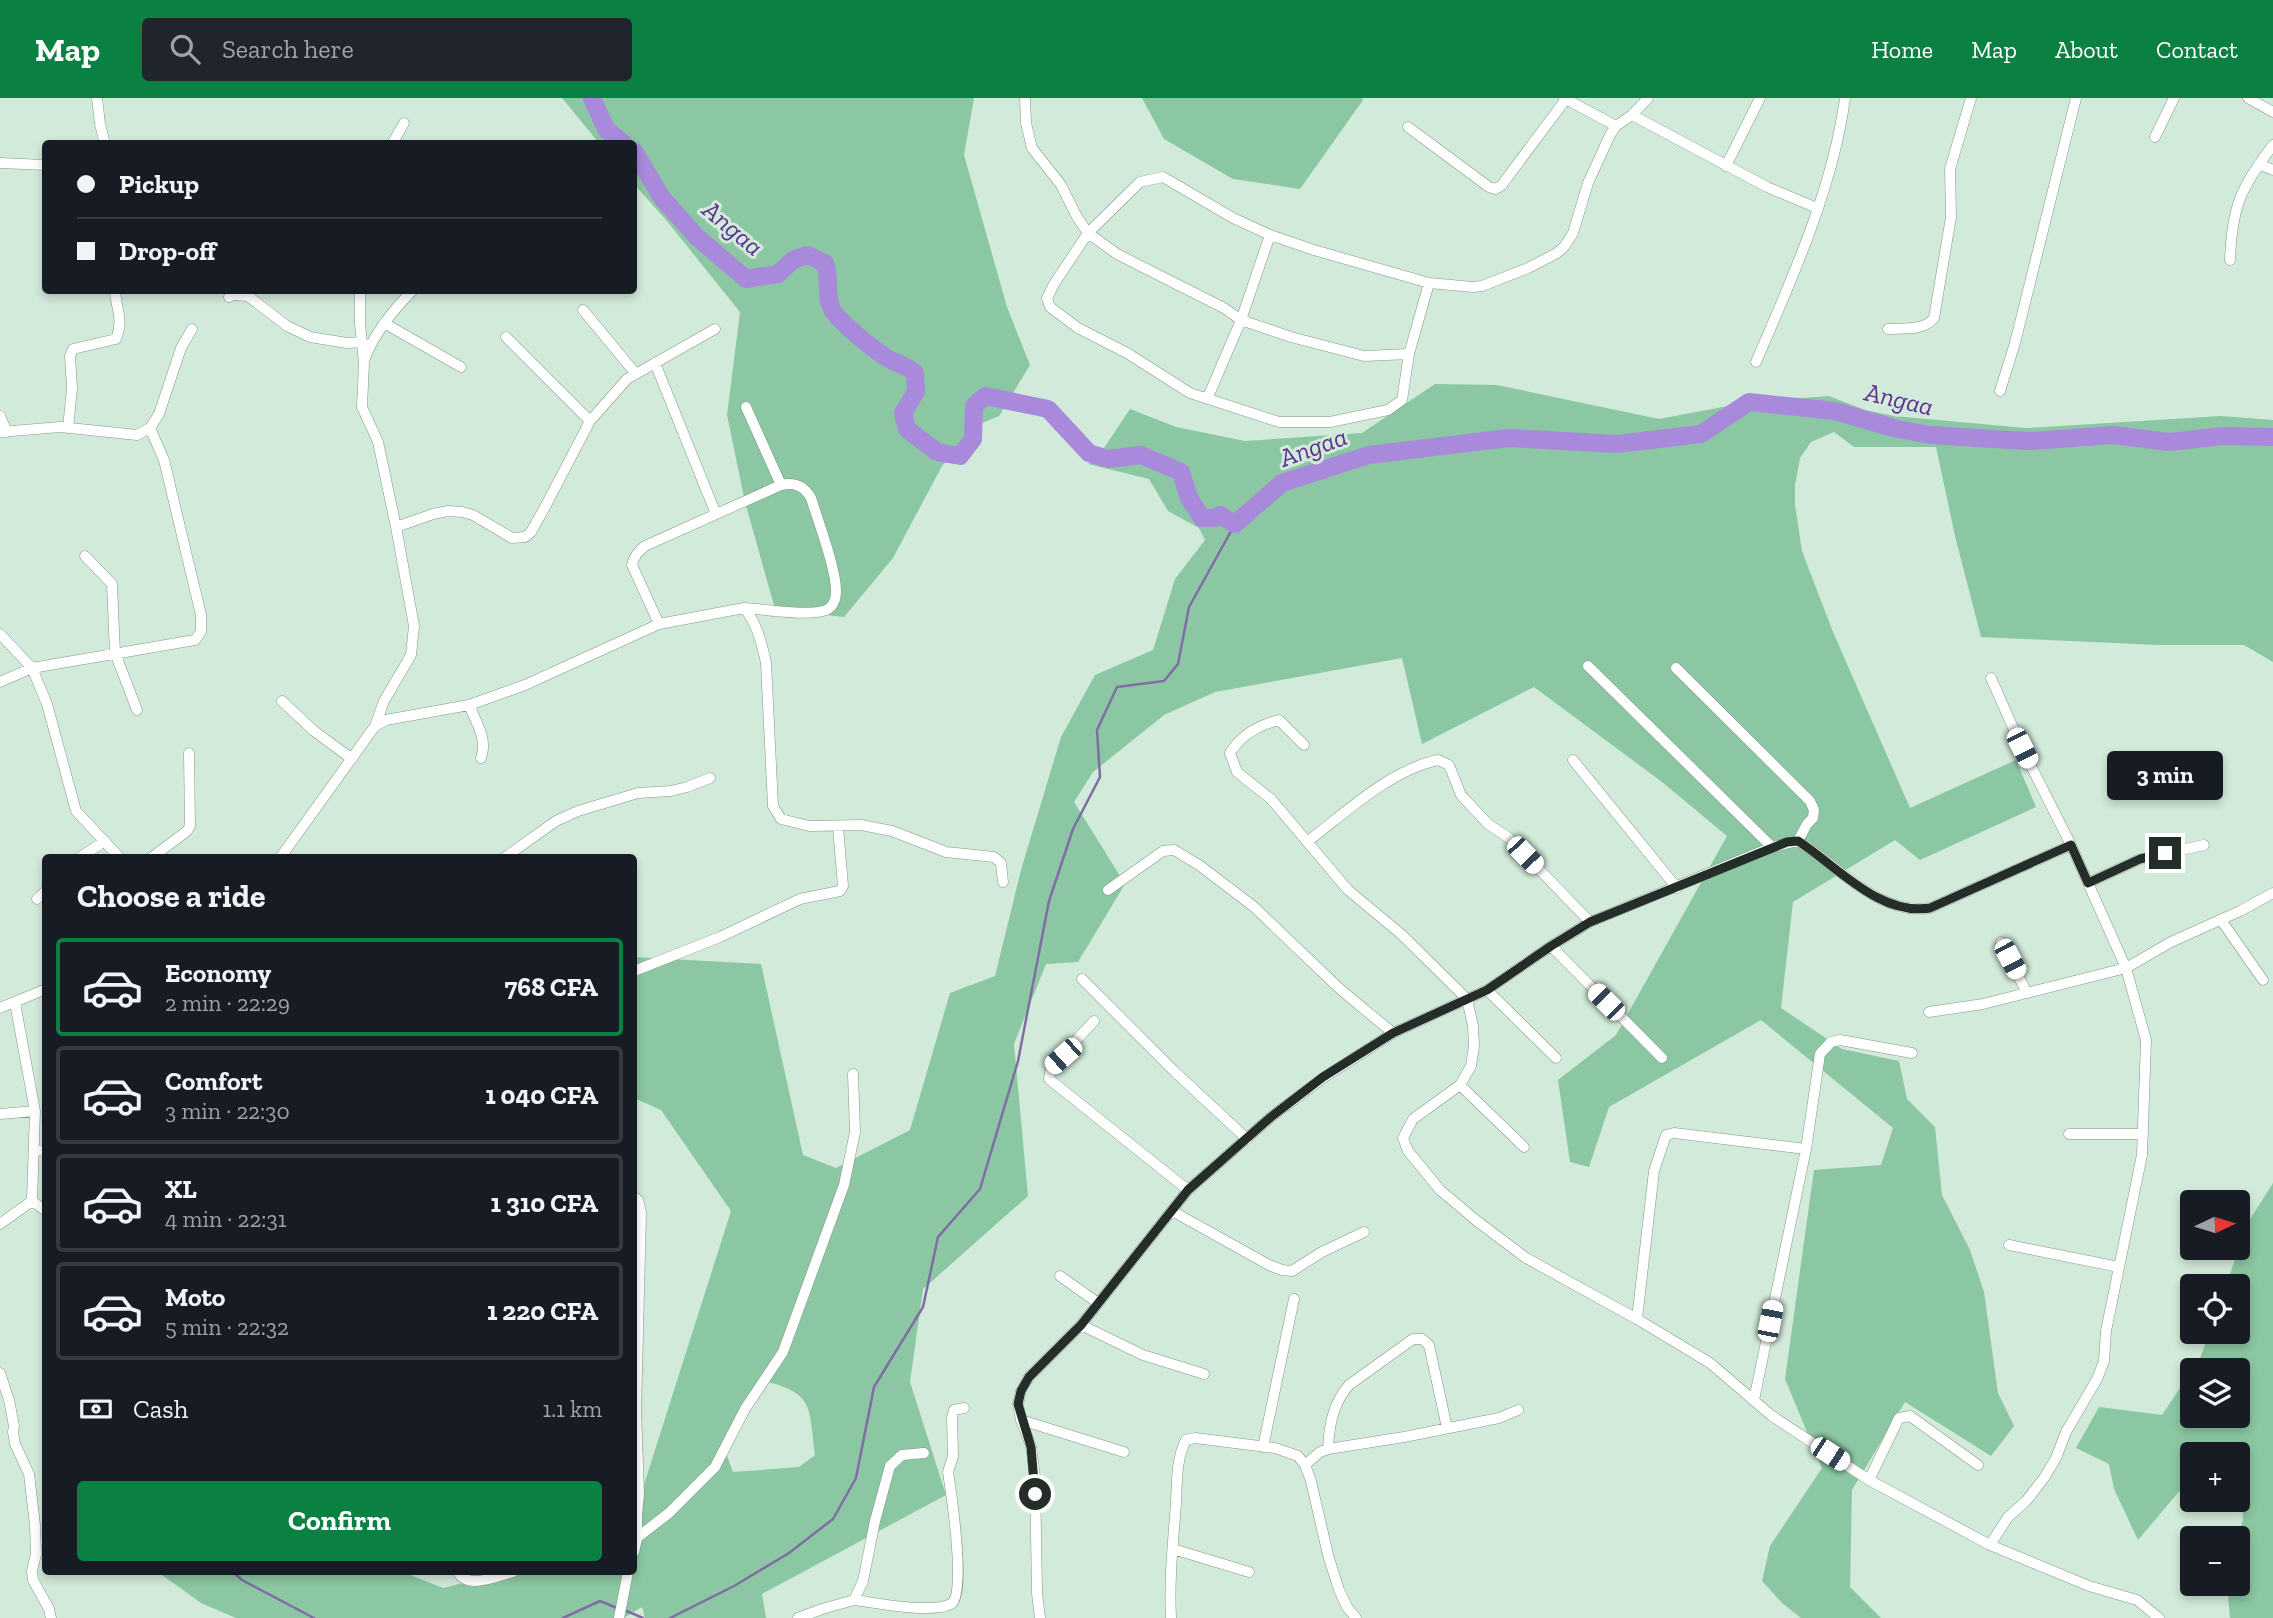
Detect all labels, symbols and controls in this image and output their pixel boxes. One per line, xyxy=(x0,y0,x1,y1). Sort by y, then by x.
search box xyxy=(142,18,632,81)
text: Map xyxy=(35,30,100,69)
icon: search xyxy=(166,30,204,68)
text: Search here xyxy=(222,33,354,65)
text: Home xyxy=(1871,35,1933,64)
text: Map xyxy=(1971,35,2017,64)
text: About xyxy=(2055,35,2118,64)
text: Contact xyxy=(2156,35,2238,64)
text: Pickup xyxy=(119,168,199,200)
water label: Angaa xyxy=(695,193,770,263)
text: Drop-off xyxy=(119,235,216,267)
water label: Angaa xyxy=(1861,375,1936,422)
water label: Angaa xyxy=(1274,420,1351,474)
car xyxy=(2004,725,2041,771)
callout: 3 min xyxy=(2107,752,2223,800)
text: 3 min xyxy=(2136,761,2194,789)
car xyxy=(1503,833,1548,877)
route end xyxy=(2149,837,2181,869)
text: Choose a ride xyxy=(77,877,265,915)
car xyxy=(1991,936,2030,982)
icon: car xyxy=(81,956,144,1019)
text: Economy xyxy=(165,957,271,989)
text: 768 CFA xyxy=(504,971,598,1003)
car xyxy=(1584,980,1629,1024)
text: 2 min · 22:29 xyxy=(165,989,290,1017)
car xyxy=(1041,1034,1086,1078)
icon: car xyxy=(81,1064,144,1127)
text: Comfort xyxy=(165,1065,262,1097)
text: 1 040 CFA xyxy=(485,1079,598,1111)
text: 3 min · 22:30 xyxy=(165,1097,290,1125)
icon: car xyxy=(81,1172,144,1235)
text: XL xyxy=(165,1173,197,1205)
text: 1 310 CFA xyxy=(491,1187,598,1219)
north arrow xyxy=(2180,1190,2250,1260)
map controls xyxy=(2180,1190,2250,1596)
text: 4 min · 22:31 xyxy=(165,1205,287,1233)
button: locate xyxy=(2180,1274,2250,1344)
icon: car xyxy=(81,1280,144,1343)
text: Moto xyxy=(165,1281,225,1313)
text: 1 220 CFA xyxy=(487,1295,598,1327)
car xyxy=(1756,1298,1785,1344)
text: 5 min · 22:32 xyxy=(165,1313,289,1341)
button: layers xyxy=(2180,1358,2250,1428)
icon: cash xyxy=(77,1390,115,1428)
text: Cash xyxy=(133,1393,188,1425)
text: 1.1 km xyxy=(542,1395,602,1423)
car xyxy=(1807,1434,1854,1474)
button: + xyxy=(2180,1442,2250,1512)
route start xyxy=(1019,1478,1051,1510)
button: Confirm xyxy=(77,1481,602,1561)
button: − xyxy=(2180,1526,2250,1596)

